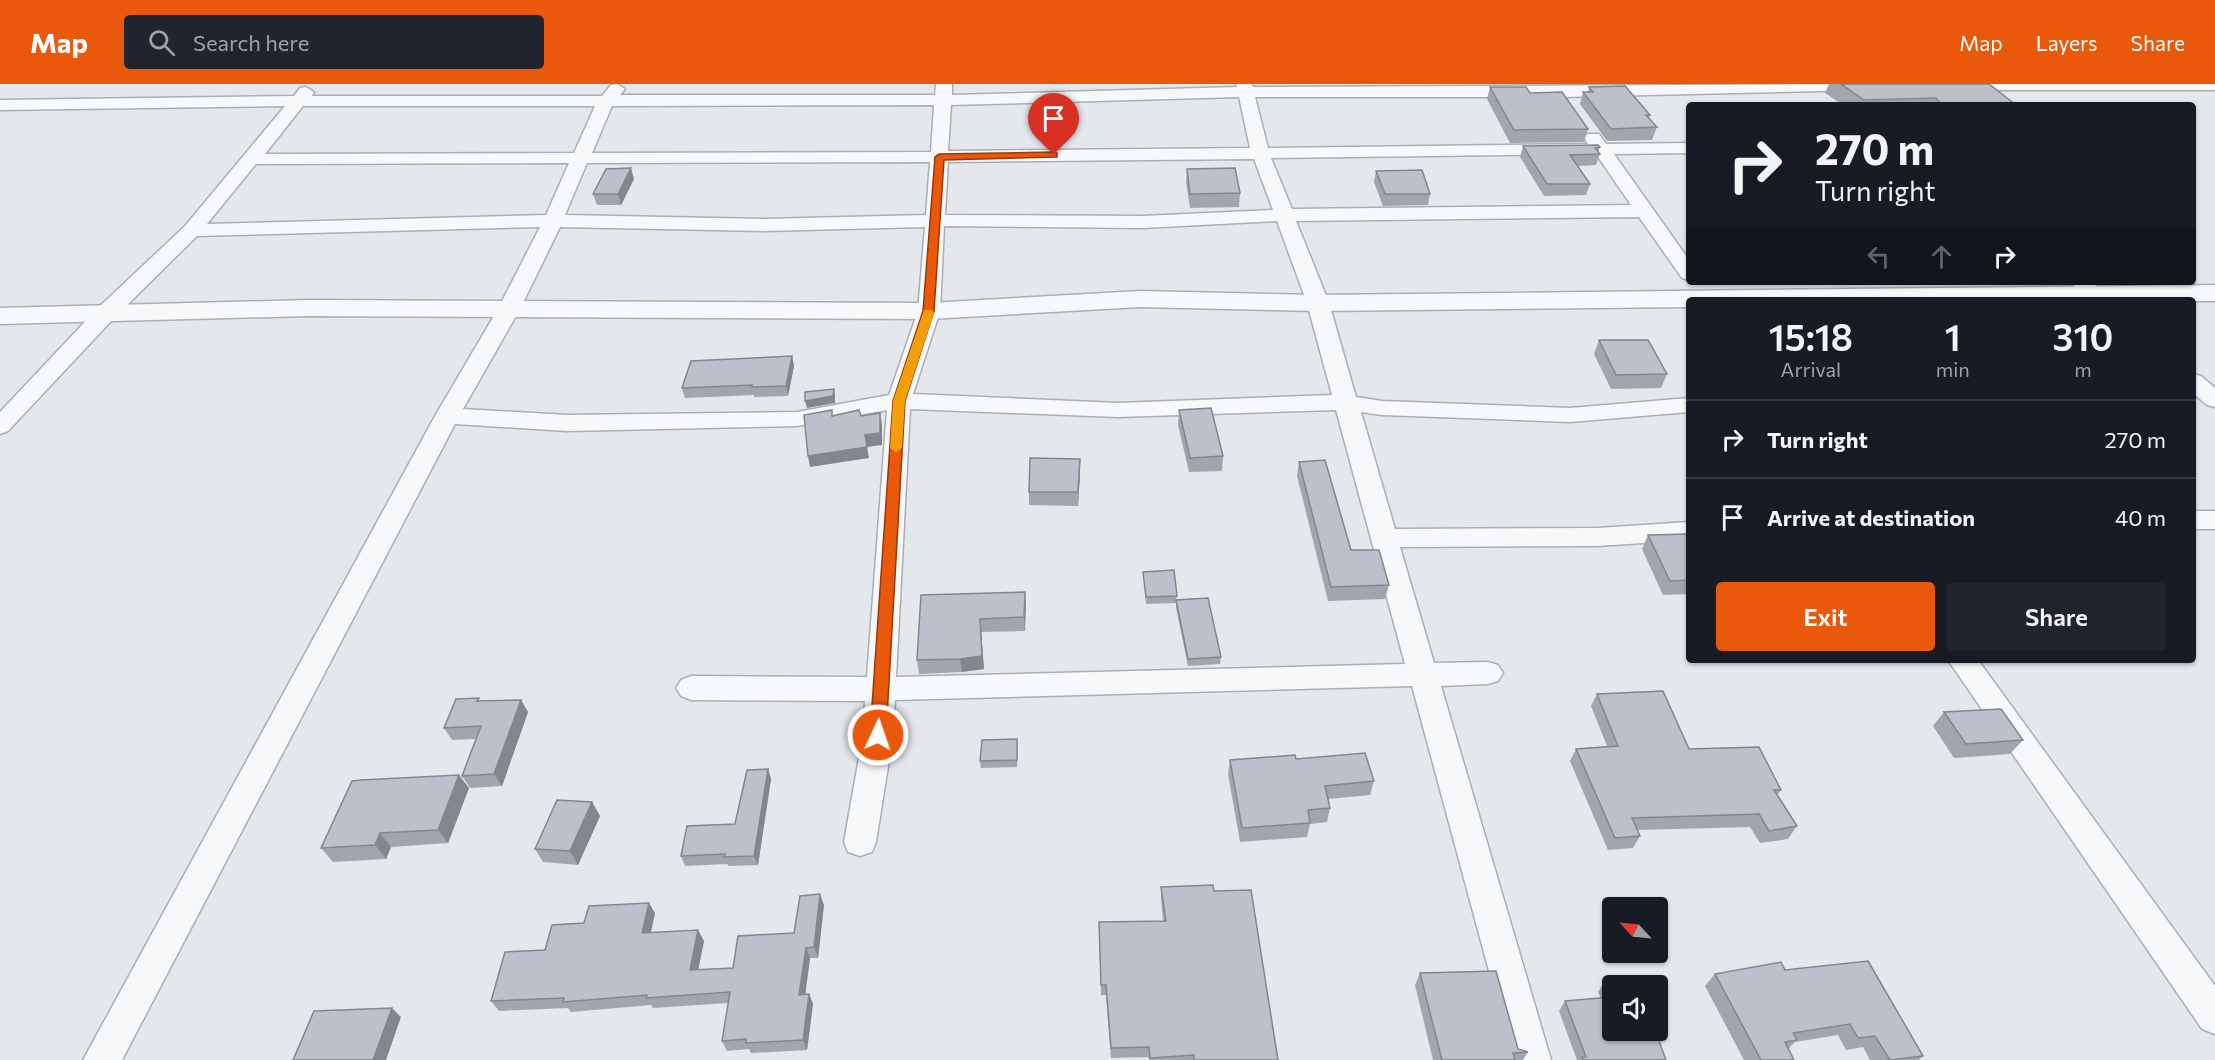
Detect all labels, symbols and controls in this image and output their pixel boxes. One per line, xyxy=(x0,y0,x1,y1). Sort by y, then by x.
search box xyxy=(124,15,544,69)
text: Map xyxy=(30,25,88,59)
icon: search xyxy=(145,26,178,59)
text: Search here xyxy=(193,29,309,56)
text: Map xyxy=(1959,30,2003,55)
text: Layers xyxy=(2036,30,2098,55)
text: Share xyxy=(2131,30,2185,55)
pin xyxy=(1028,93,1079,155)
icon: arrive xyxy=(1037,102,1070,135)
text: 270 m xyxy=(1815,122,1934,174)
icon: right xyxy=(1716,126,1794,204)
text: Turn right xyxy=(1815,174,1935,207)
icon: left xyxy=(1862,240,1895,273)
icon: ahead xyxy=(1925,240,1958,273)
icon: right xyxy=(1988,240,2021,273)
text: 15:18 xyxy=(1769,314,1853,358)
text: 1 xyxy=(1945,314,1961,358)
text: 310 xyxy=(2053,314,2113,358)
text: Arrival xyxy=(1781,357,1841,381)
text: min xyxy=(1936,357,1970,381)
text: m xyxy=(2074,357,2092,381)
icon: right xyxy=(1716,423,1749,456)
text: Turn right xyxy=(1767,426,1868,453)
text: 270 m xyxy=(2105,426,2166,453)
icon: arrive xyxy=(1716,501,1749,534)
text: Arrive at destination xyxy=(1767,504,1975,531)
text: 40 m xyxy=(2115,504,2166,531)
button: Exit xyxy=(1716,582,1935,651)
button: Share xyxy=(1947,582,2166,651)
position arrow xyxy=(846,703,910,767)
north arrow xyxy=(1602,897,1668,963)
map controls xyxy=(1602,897,1668,1041)
button: sound xyxy=(1602,975,1668,1041)

